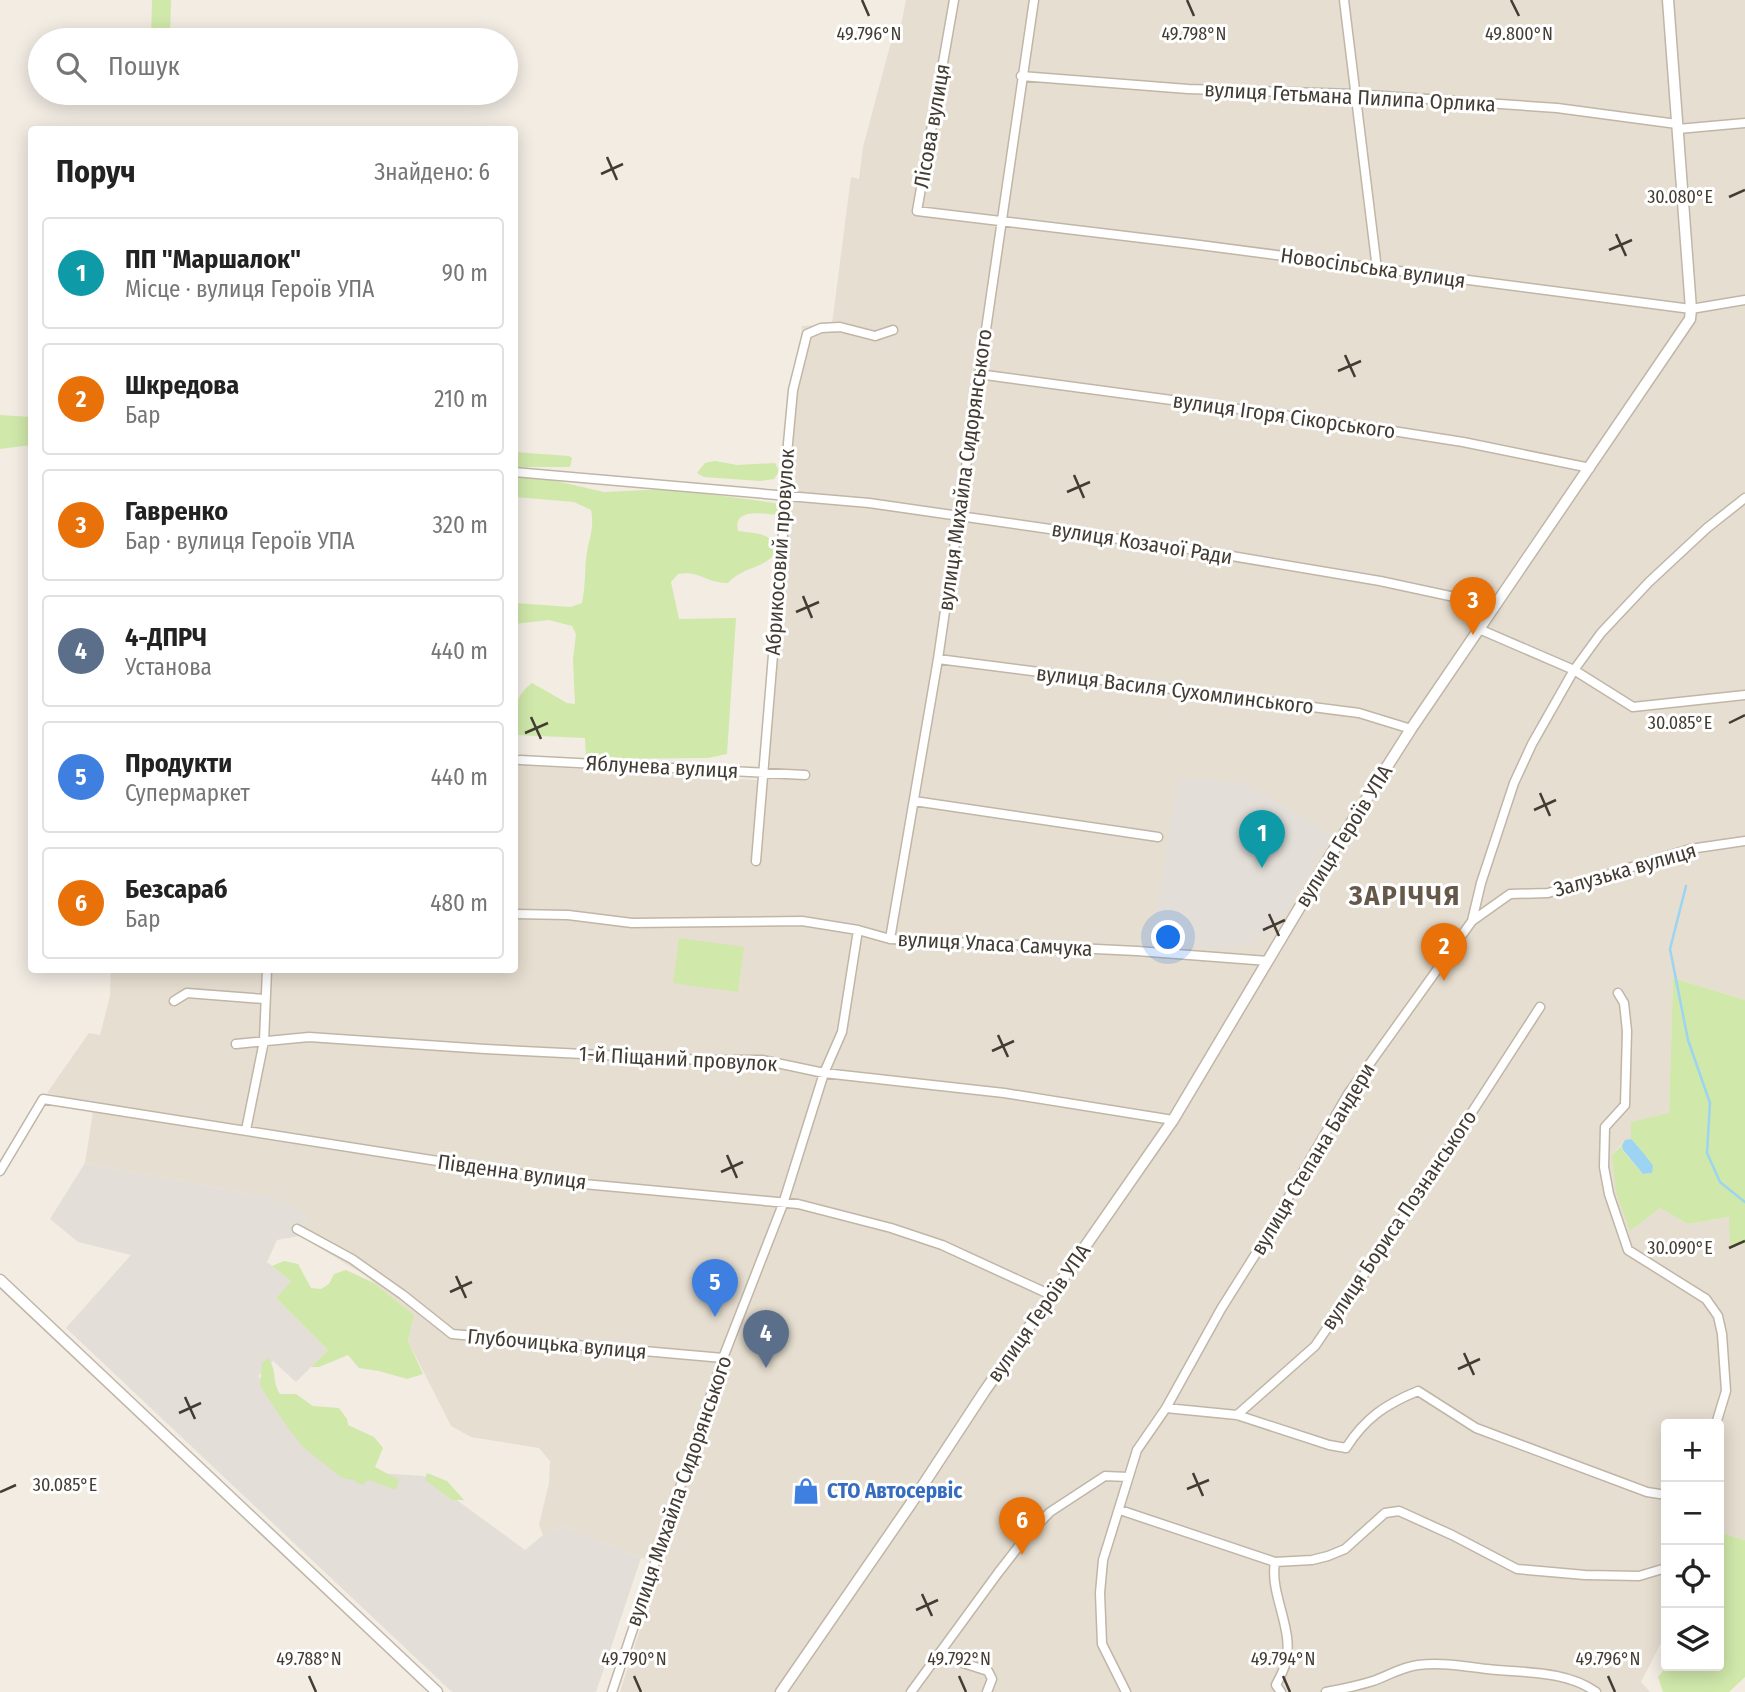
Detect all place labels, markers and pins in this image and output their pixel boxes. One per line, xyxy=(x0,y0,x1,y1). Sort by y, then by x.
pin: 3 xyxy=(1450,577,1496,635)
pin: 1 xyxy=(1239,810,1285,868)
pin: 2 xyxy=(1421,923,1467,981)
pin: 5 xyxy=(692,1259,738,1317)
pin: 4 xyxy=(743,1310,789,1368)
shop icon: СТО Автосервіс xyxy=(791,1476,821,1506)
place label: СТО Автосервіс xyxy=(827,1478,963,1504)
pin: 6 xyxy=(999,1497,1045,1555)

